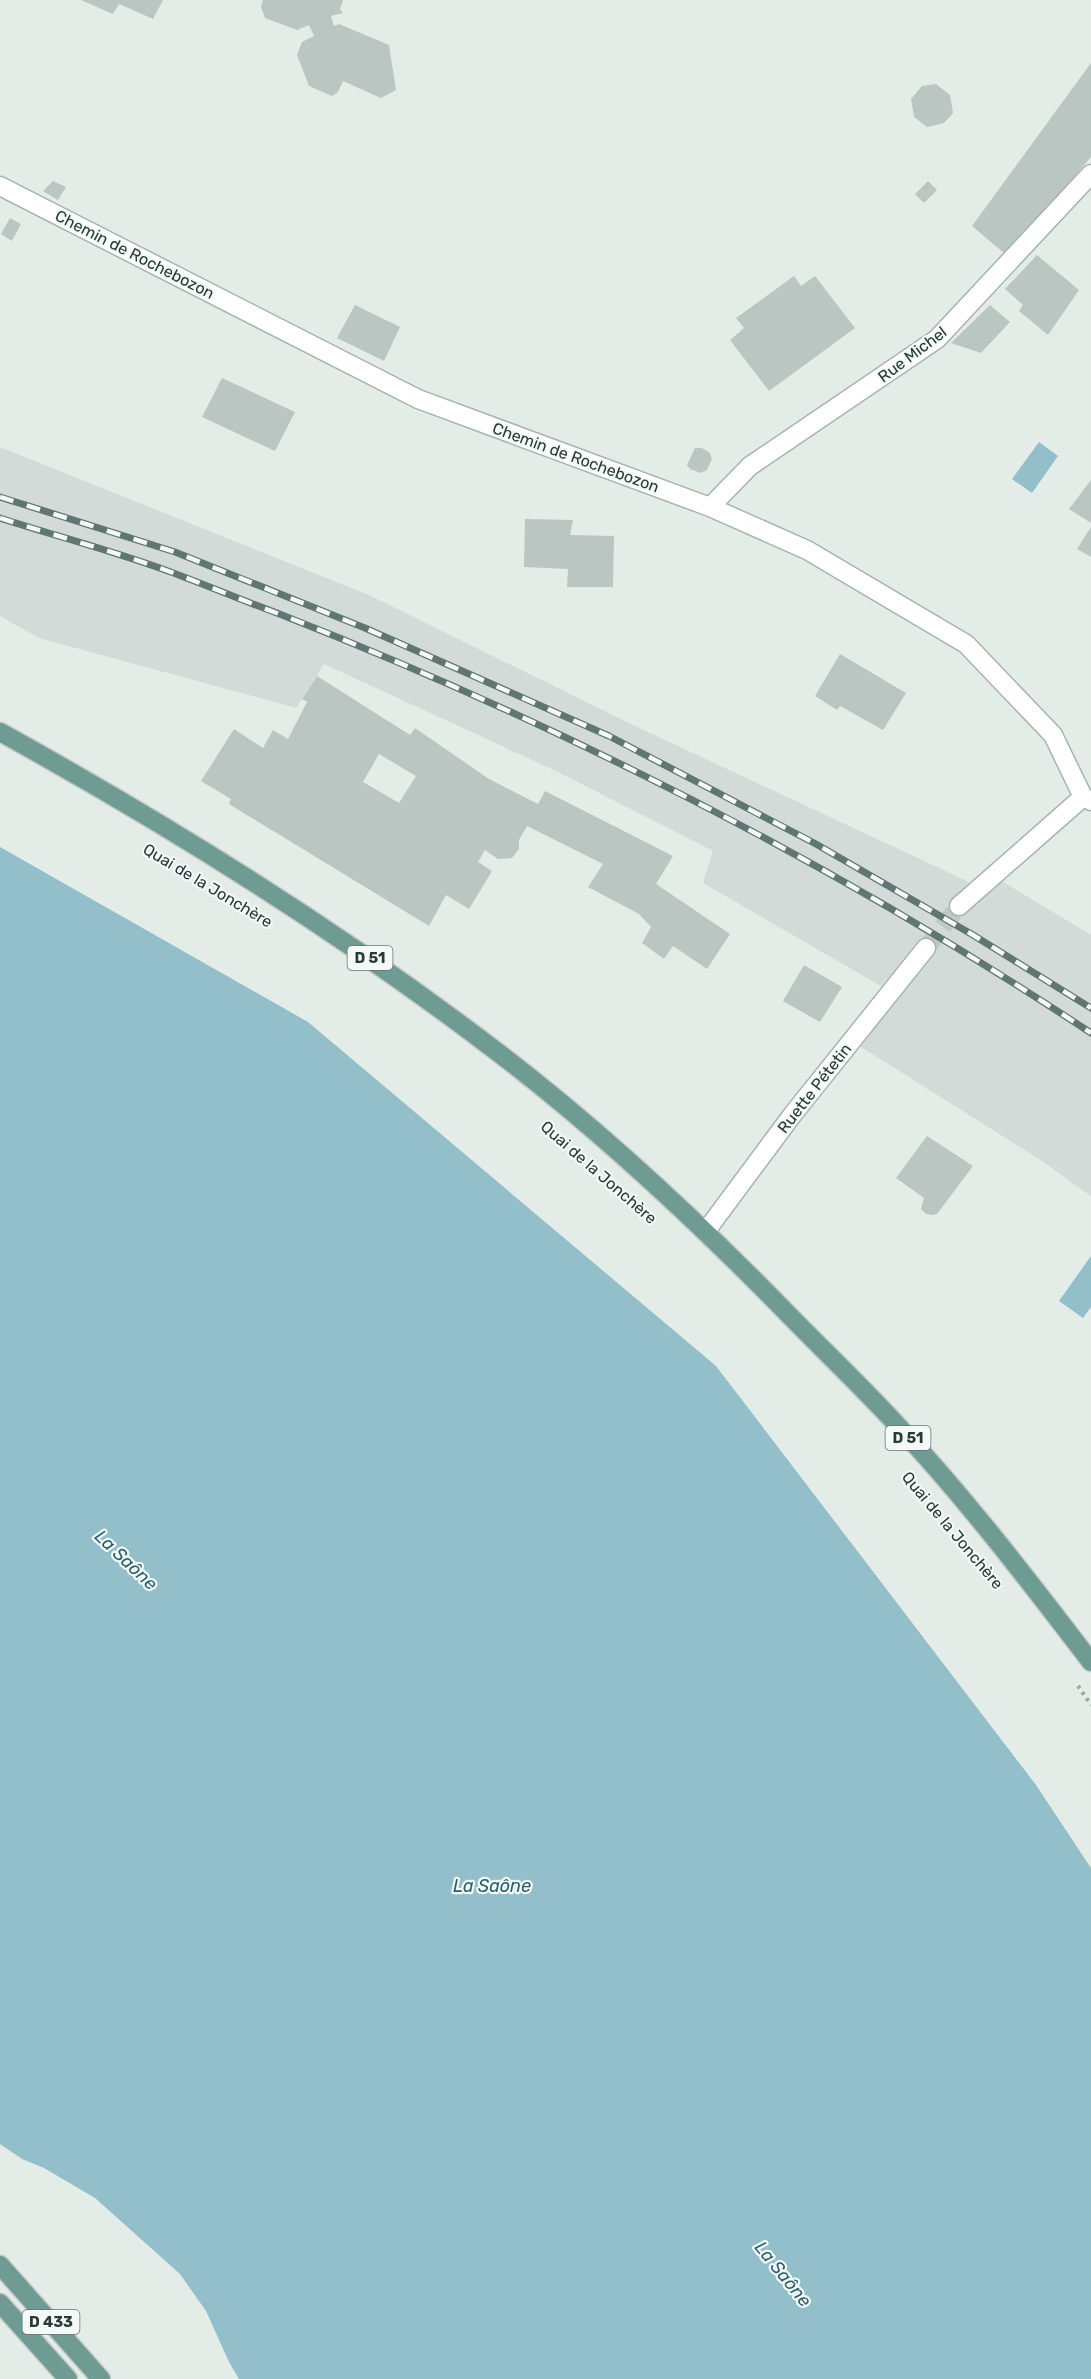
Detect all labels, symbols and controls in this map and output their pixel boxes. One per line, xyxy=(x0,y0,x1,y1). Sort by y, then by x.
street label: Chemin de Rochebozon xyxy=(52,206,218,303)
street label: Rue Michel xyxy=(874,322,950,386)
street label: Chemin de Rochebozon xyxy=(490,418,662,497)
street label: Quai de la Jonchère xyxy=(140,839,276,932)
road number: D 51 xyxy=(348,946,392,970)
street label: Ruette Pétetin xyxy=(774,1040,855,1137)
street label: Quai de la Jonchère xyxy=(537,1117,661,1228)
road number: D 51 xyxy=(886,1426,930,1450)
street label: Quai de la Jonchère xyxy=(898,1468,1007,1593)
water label: La Saône xyxy=(90,1525,162,1595)
water label: La Saône xyxy=(453,1875,531,1897)
water label: La Saône xyxy=(750,2237,816,2311)
road number: D 433 xyxy=(22,2310,80,2334)

